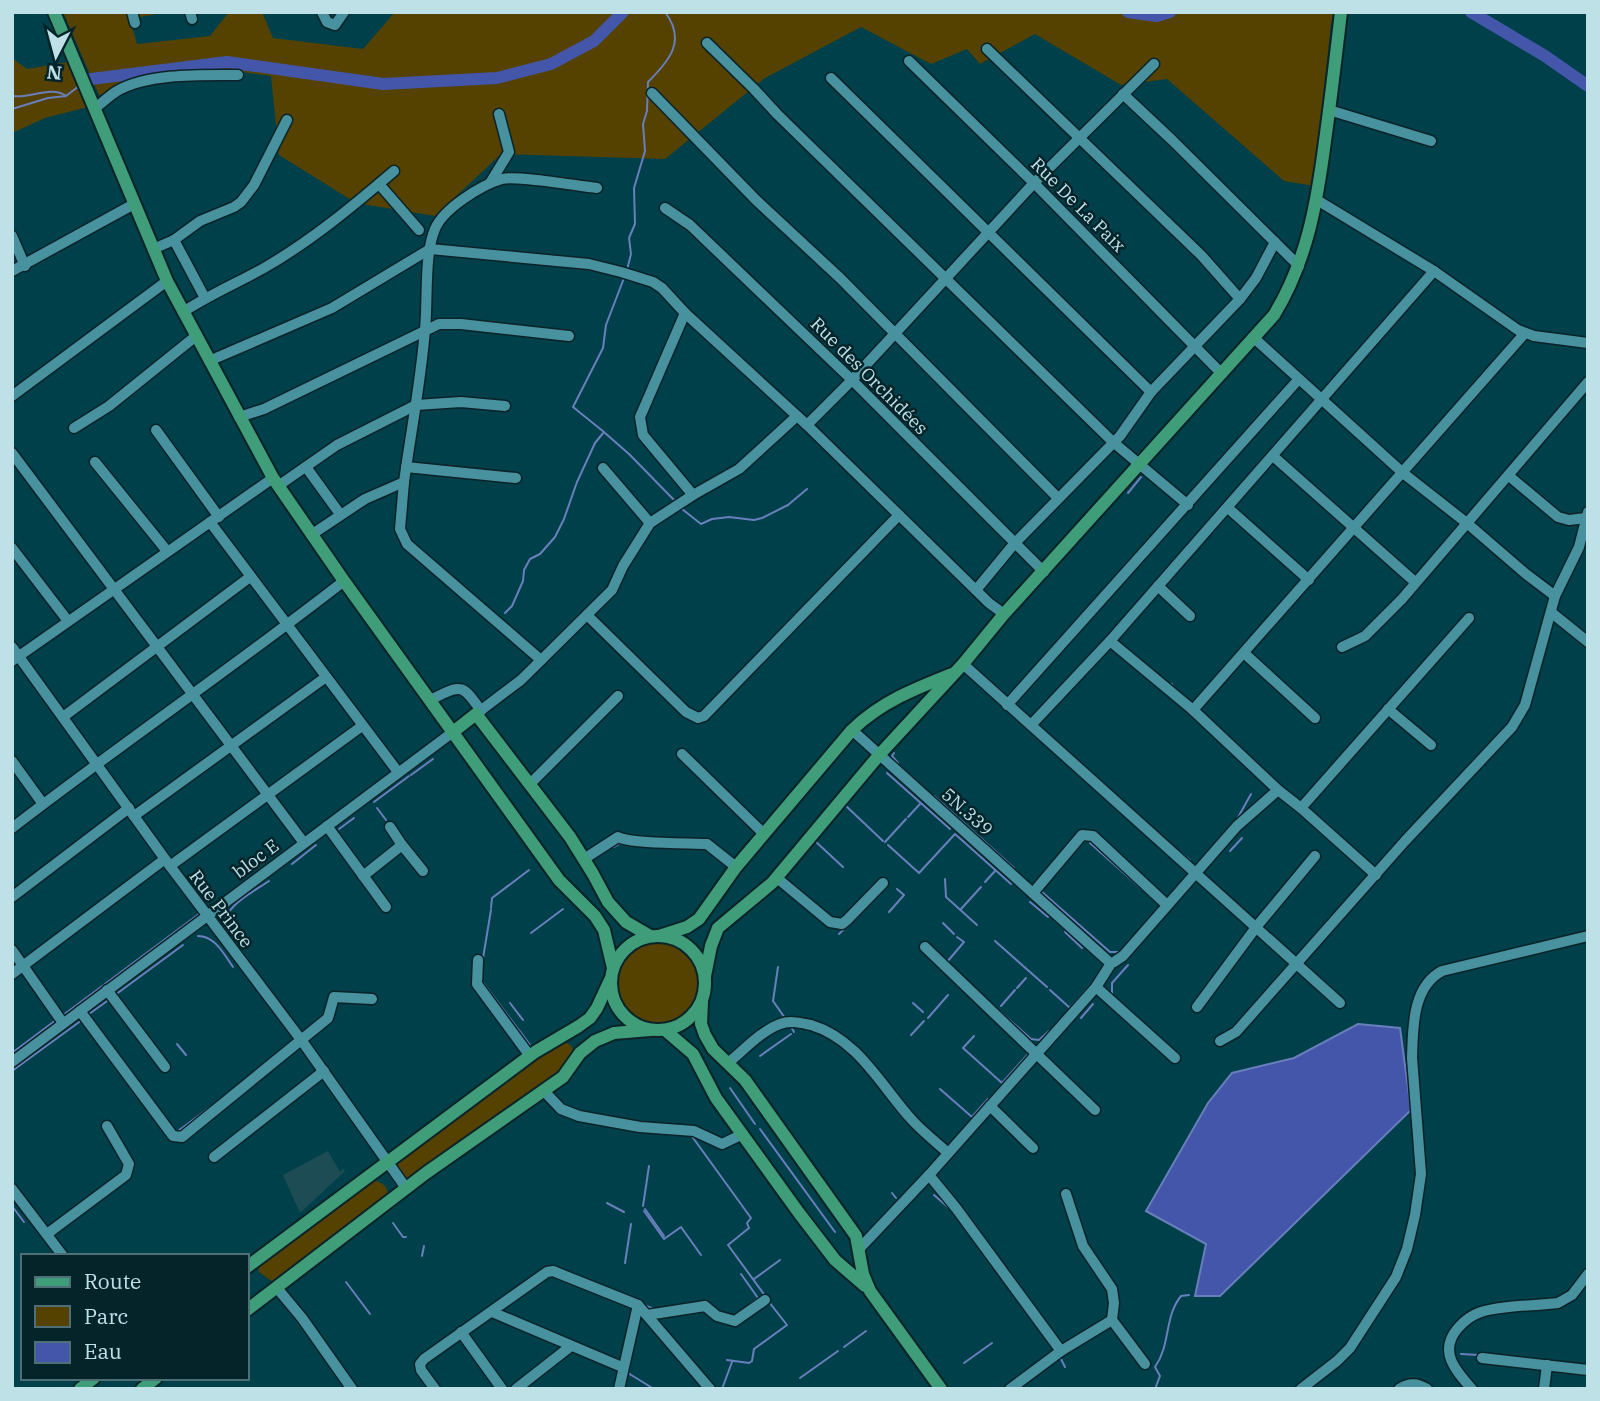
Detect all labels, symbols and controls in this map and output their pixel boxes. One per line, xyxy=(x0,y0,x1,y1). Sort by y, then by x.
north arrow xyxy=(21,21,91,91)
text: N xyxy=(45,60,63,86)
street label: Rue De La Paix xyxy=(1026,152,1131,257)
street label: Rue des Orchidées xyxy=(806,312,933,439)
street label: 5N.339 xyxy=(937,783,998,841)
street label: bloc E xyxy=(228,834,283,883)
street label: Rue Prince xyxy=(185,865,258,952)
legend xyxy=(21,1254,248,1380)
text: Route xyxy=(84,1267,141,1295)
text: Parc xyxy=(84,1302,128,1330)
text: Eau xyxy=(84,1337,122,1365)

